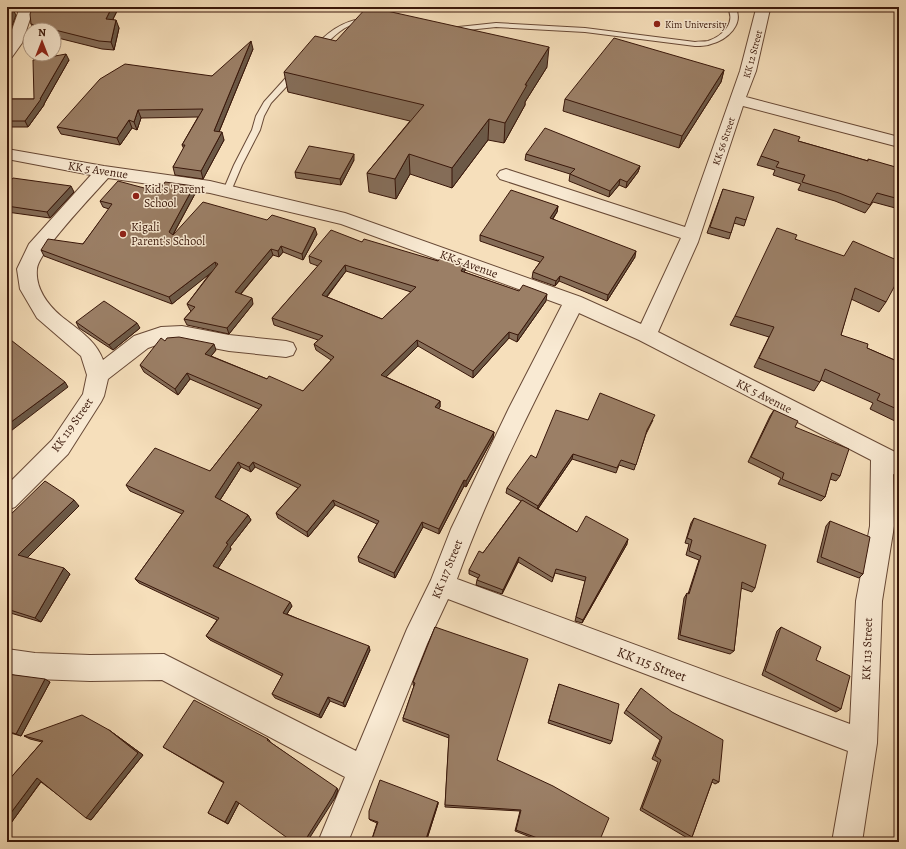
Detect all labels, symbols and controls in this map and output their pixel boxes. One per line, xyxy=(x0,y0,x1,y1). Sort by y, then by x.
place label: Kim University xyxy=(665,18,727,31)
marker: Kim University xyxy=(652,19,662,29)
north arrow xyxy=(22,22,62,62)
text: N xyxy=(38,25,46,40)
street label: KK 12 Street xyxy=(740,28,765,80)
street label: KK 56 Street xyxy=(709,115,738,167)
street label: KK 5 Avenue xyxy=(67,157,129,183)
place label: Kid's 'Parent School xyxy=(144,181,205,211)
marker: Kid's 'Parent School xyxy=(131,191,141,201)
place label: Kigali Parent's School xyxy=(131,219,205,249)
marker: Kigali Parent's School xyxy=(118,229,128,239)
street label: KK 5 Avenue xyxy=(438,246,500,282)
street label: KK 5 Avenue xyxy=(733,375,795,417)
street label: KK 119 Street xyxy=(47,395,97,455)
street label: KK 117 Street xyxy=(428,537,466,601)
street label: KK 113 Street xyxy=(858,617,876,681)
street label: KK 115 Street xyxy=(614,642,690,687)

